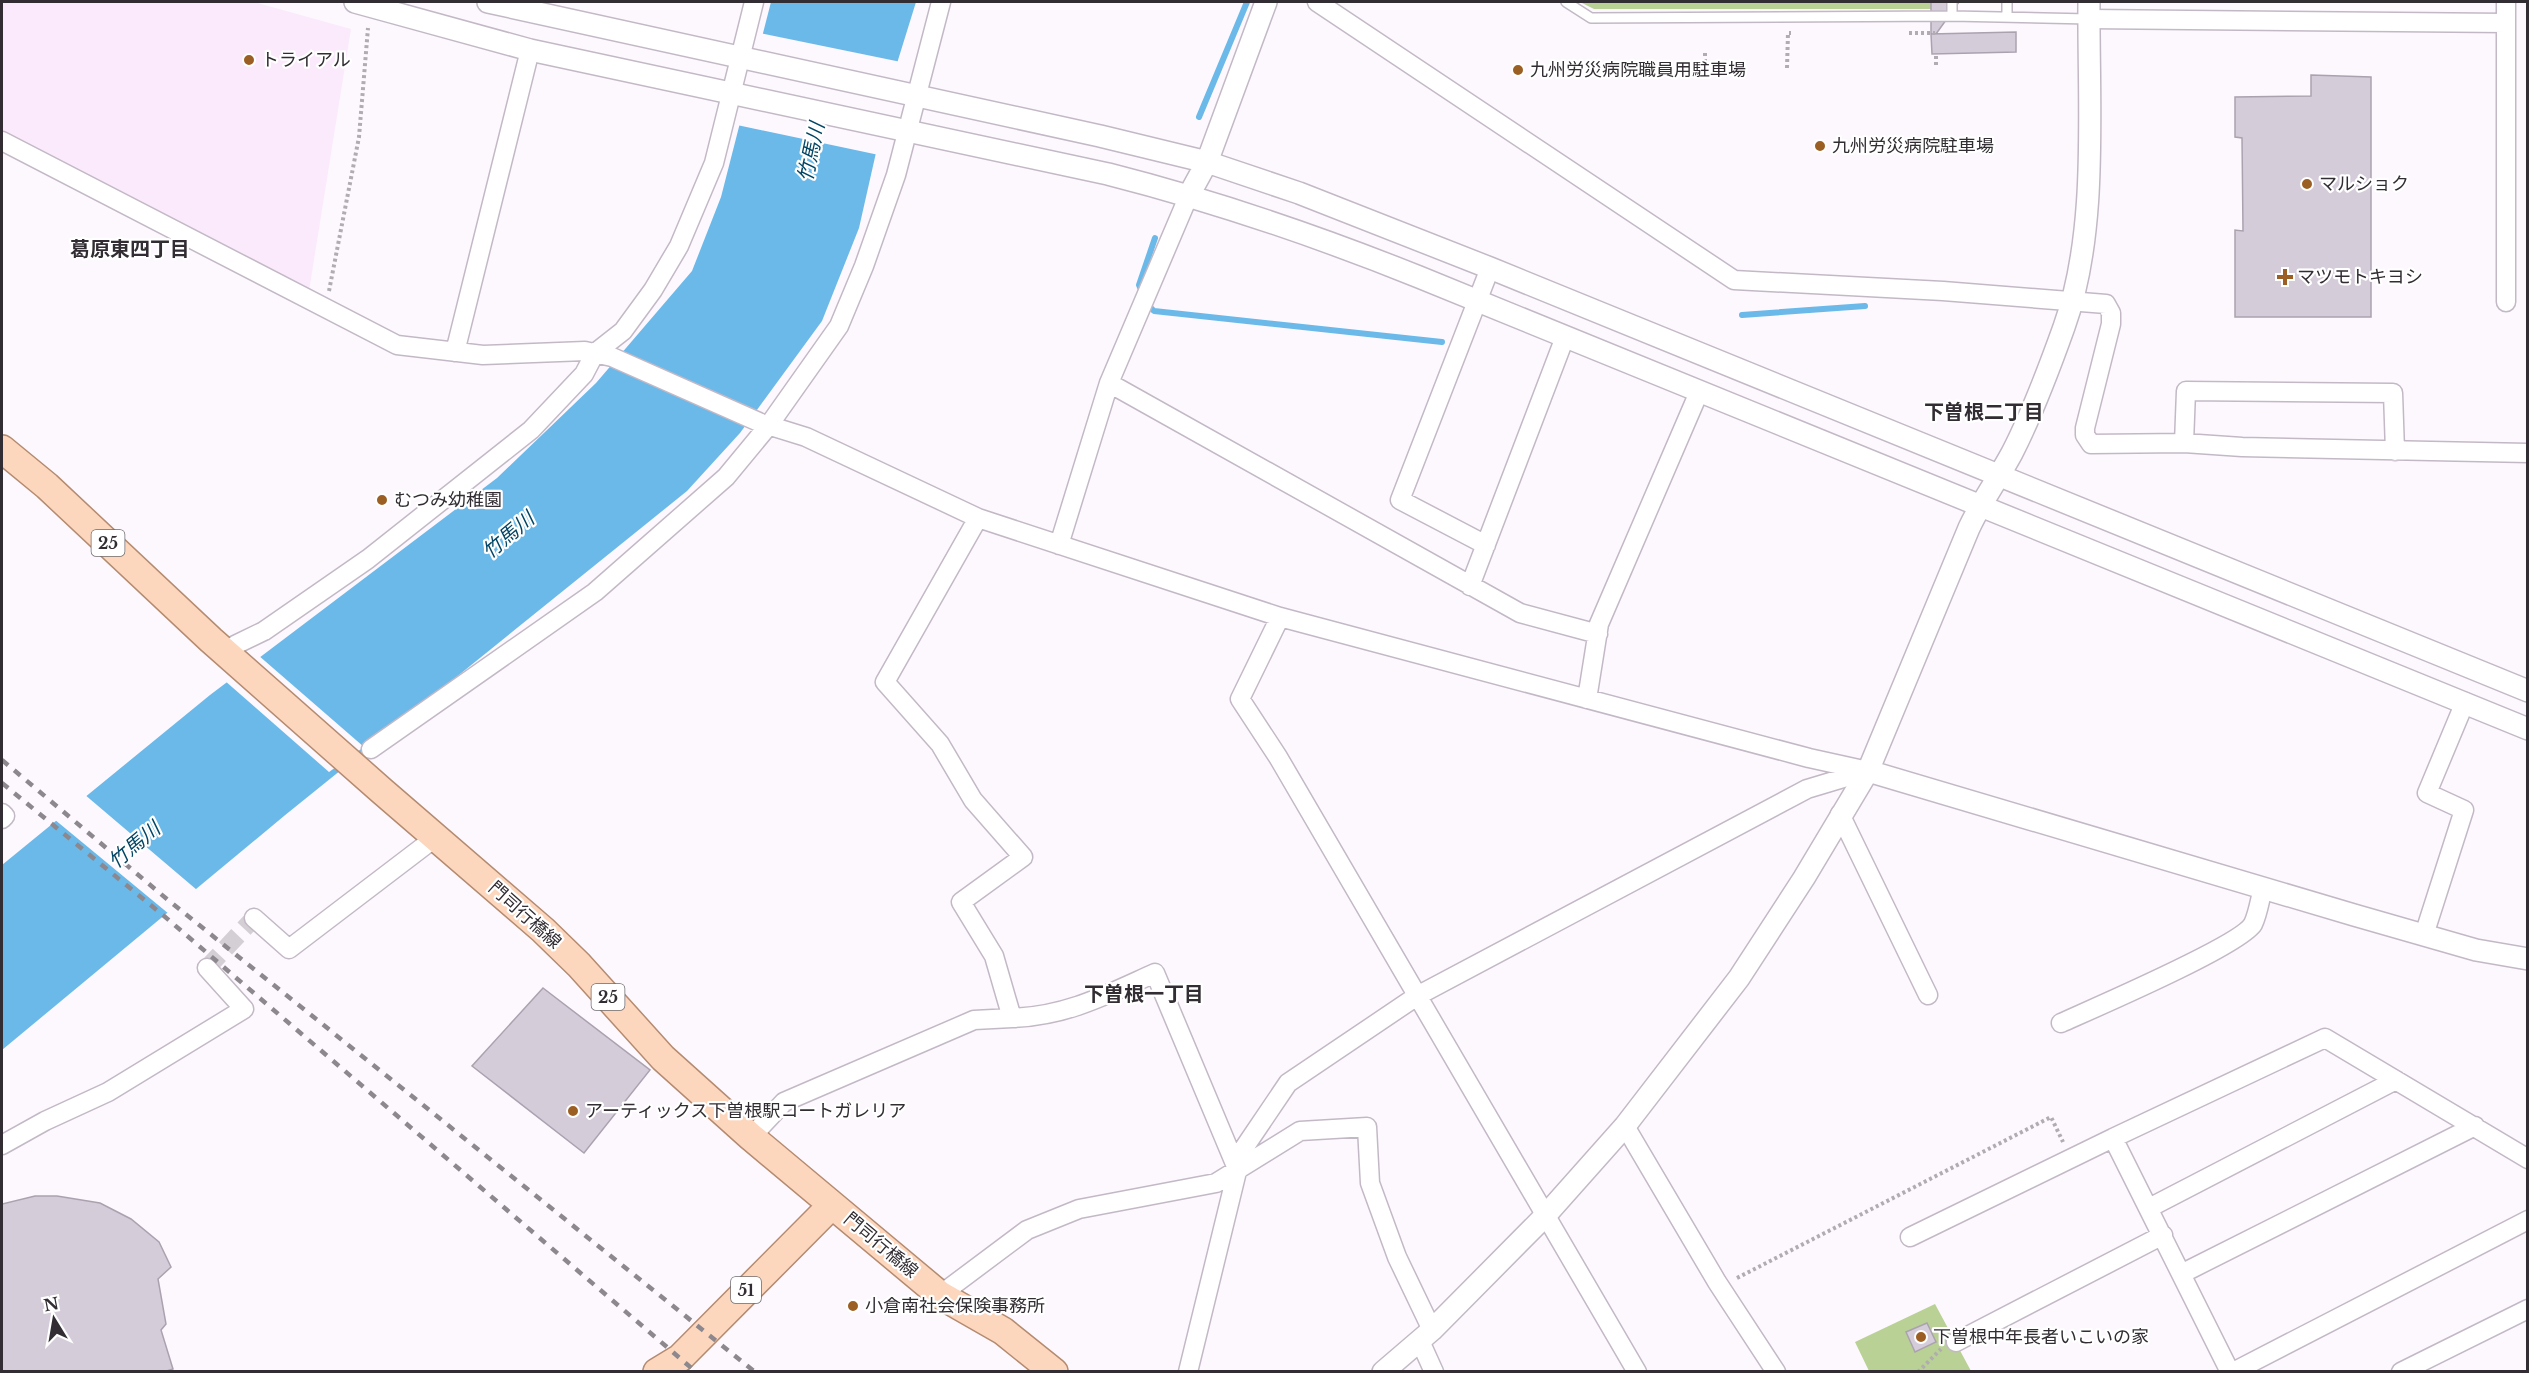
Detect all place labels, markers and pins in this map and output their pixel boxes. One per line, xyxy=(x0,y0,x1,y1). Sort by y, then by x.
place label: トライアル xyxy=(261,49,351,71)
marker: トライアル xyxy=(242,53,256,67)
place label: 九州労災病院職員用駐車場 xyxy=(1530,59,1746,81)
marker: 九州労災病院職員用駐車場 xyxy=(1511,63,1525,77)
place label: 九州労災病院駐車場 xyxy=(1832,135,1994,157)
marker: 九州労災病院駐車場 xyxy=(1813,139,1827,153)
place label: マルショク xyxy=(2319,173,2409,195)
marker: マルショク xyxy=(2300,177,2314,191)
place label: マツモトキヨシ xyxy=(2297,266,2423,288)
marker: マツモトキヨシ xyxy=(2278,270,2292,284)
place label: むつみ幼稚園 xyxy=(394,489,502,511)
marker: むつみ幼稚園 xyxy=(375,493,389,507)
place label: アーティックス下曽根駅コートガレリア xyxy=(585,1100,906,1122)
marker: アーティックス下曽根駅コートガレリア xyxy=(566,1104,580,1118)
place label: 小倉南社会保険事務所 xyxy=(865,1295,1045,1317)
marker: 小倉南社会保険事務所 xyxy=(846,1299,860,1313)
place label: 下曽根中年長者いこいの家 xyxy=(1933,1326,2149,1348)
marker: 下曽根中年長者いこいの家 xyxy=(1914,1330,1928,1344)

